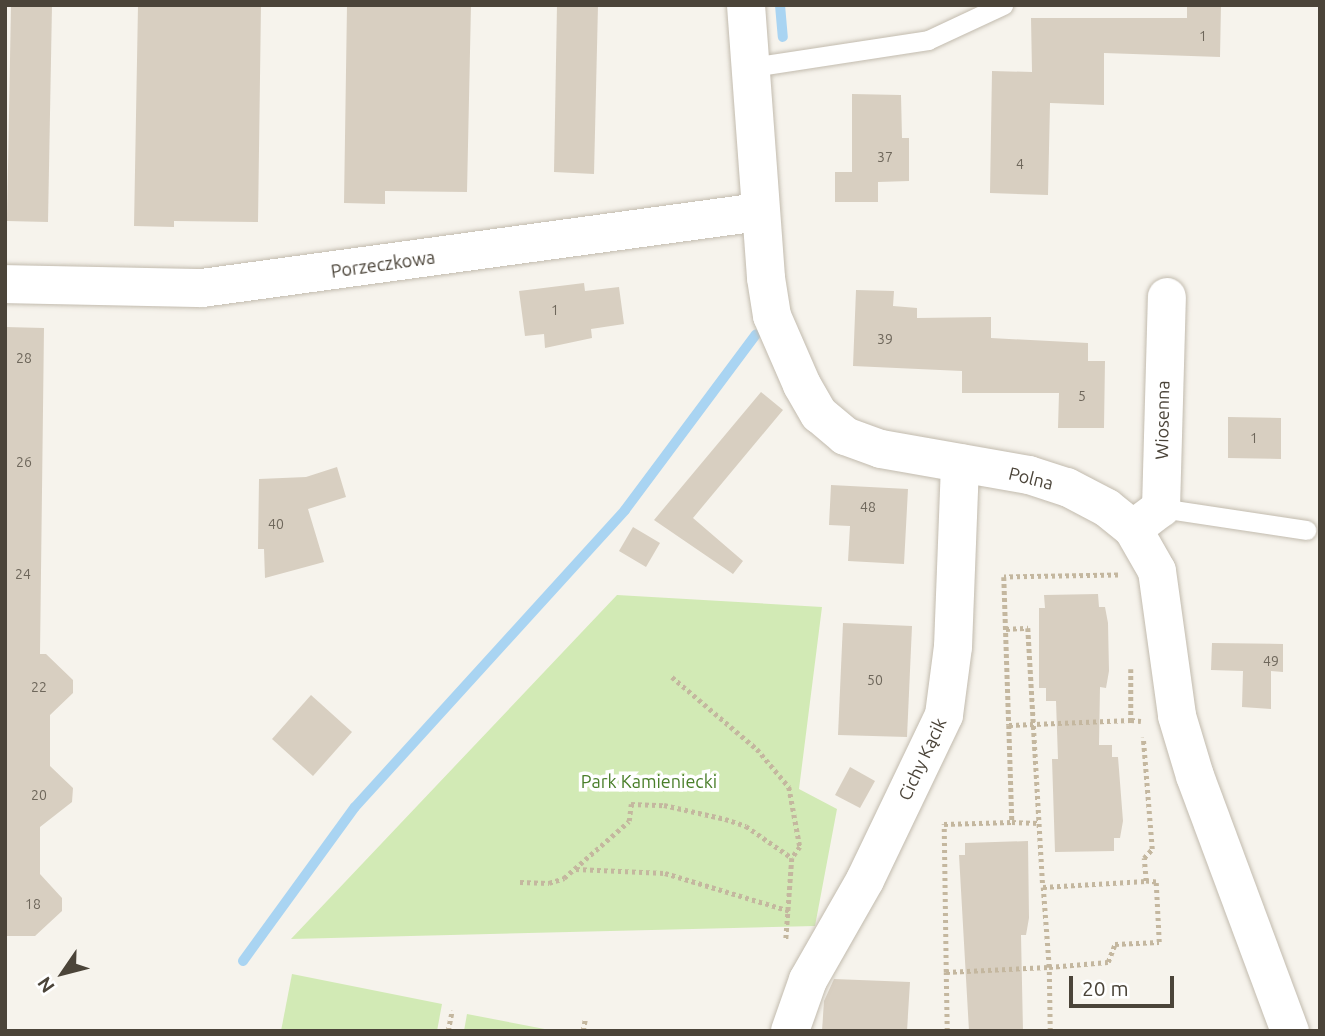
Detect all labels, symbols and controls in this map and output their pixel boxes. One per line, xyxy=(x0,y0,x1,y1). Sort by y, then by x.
house number: 1 xyxy=(1199,28,1207,44)
house number: 37 xyxy=(877,149,893,165)
house number: 4 xyxy=(1016,156,1024,172)
street label: Porzeczkowa xyxy=(329,246,437,282)
house number: 1 xyxy=(551,302,559,318)
house number: 39 xyxy=(877,331,893,347)
house number: 28 xyxy=(16,350,32,366)
street label: Wiosenna xyxy=(1151,380,1173,460)
house number: 5 xyxy=(1078,388,1086,404)
house number: 1 xyxy=(1250,430,1258,446)
house number: 26 xyxy=(16,454,32,470)
street label: Polna xyxy=(1006,462,1056,494)
house number: 48 xyxy=(860,499,876,515)
house number: 40 xyxy=(268,516,284,532)
house number: 24 xyxy=(15,566,31,582)
house number: 49 xyxy=(1263,653,1279,669)
house number: 50 xyxy=(867,672,883,688)
house number: 22 xyxy=(31,679,47,695)
street label: Cichy Kącik xyxy=(893,714,951,804)
park label: Park Kamieniecki xyxy=(581,770,717,792)
house number: 20 xyxy=(31,787,47,803)
house number: 18 xyxy=(25,896,41,912)
north arrow xyxy=(28,938,98,1008)
scale bar xyxy=(1073,962,1178,1006)
text: N xyxy=(33,973,59,997)
text: 20 m xyxy=(1082,976,1129,1000)

